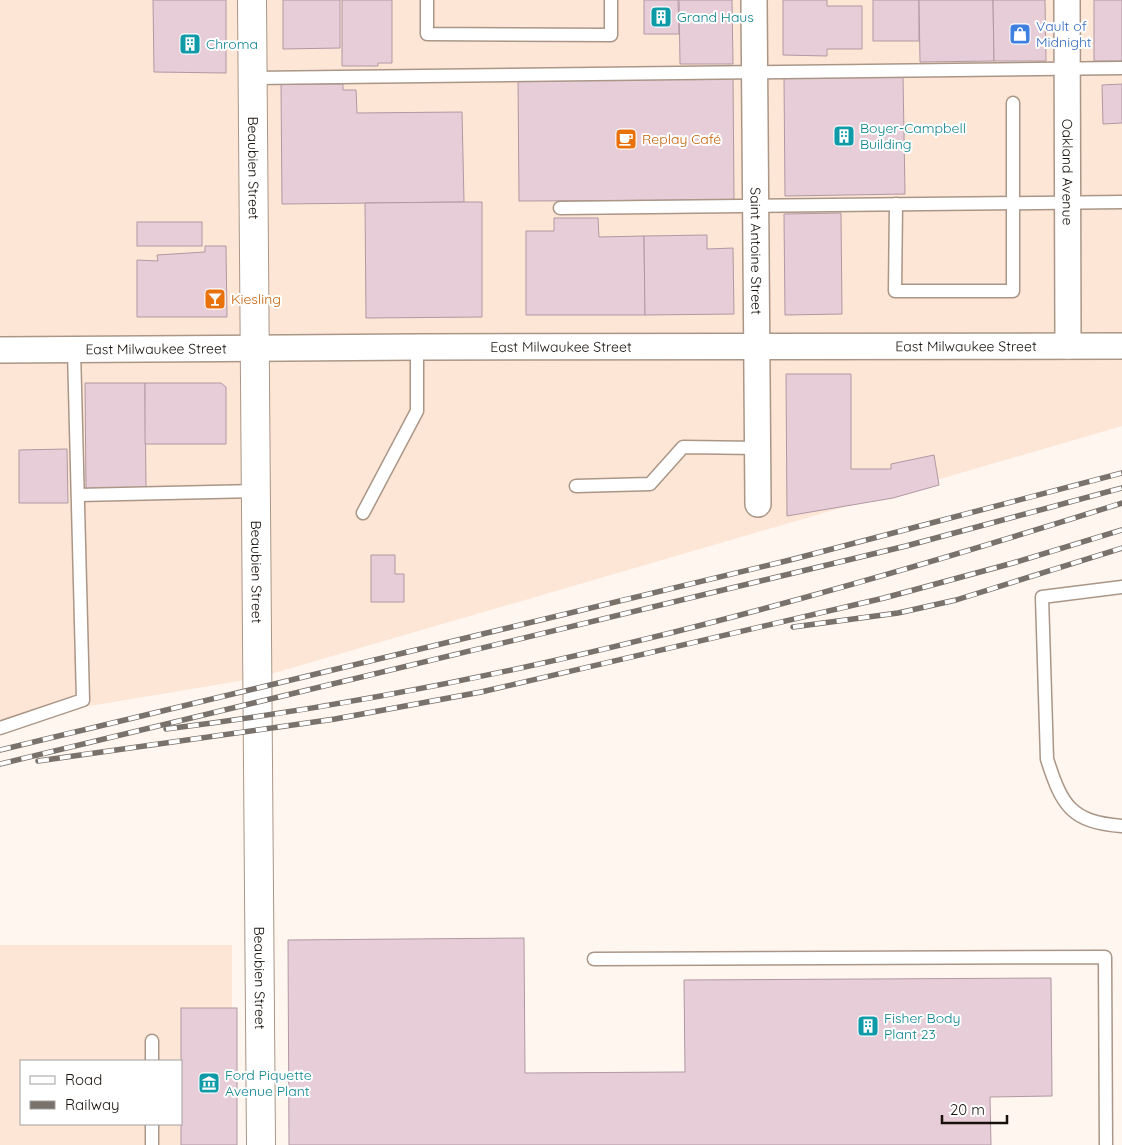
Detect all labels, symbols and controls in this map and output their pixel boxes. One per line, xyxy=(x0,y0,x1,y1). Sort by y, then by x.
building icon: Grand Haus xyxy=(649,5,673,29)
place label: Grand Haus xyxy=(677,8,754,26)
place label: Vault of Midnight xyxy=(1036,17,1092,51)
shop icon: Vault of Midnight xyxy=(1008,22,1032,46)
building icon: Chroma xyxy=(178,32,202,56)
place label: Chroma xyxy=(206,35,258,53)
street label: Beaubien Street xyxy=(244,116,263,220)
place label: Boyer-Campbell Building xyxy=(860,119,966,153)
street label: Oakland Avenue xyxy=(1058,119,1077,225)
building icon: Boyer-Campbell Building xyxy=(832,124,856,148)
cafe icon: Replay Café xyxy=(614,127,638,151)
place label: Replay Café xyxy=(642,130,721,148)
street label: Saint Antoine Street xyxy=(746,187,765,315)
bar icon: Kiesling xyxy=(203,287,227,311)
place label: Kiesling xyxy=(231,290,281,308)
street label: East Milwaukee Street xyxy=(895,337,1037,355)
street label: East Milwaukee Street xyxy=(490,338,632,356)
street label: East Milwaukee Street xyxy=(85,339,227,358)
street label: Beaubien Street xyxy=(247,520,266,624)
street label: Beaubien Street xyxy=(250,926,269,1030)
place label: Fisher Body Plant 23 xyxy=(884,1009,961,1043)
building icon: Fisher Body Plant 23 xyxy=(856,1014,880,1038)
legend xyxy=(20,1060,182,1125)
place label: Ford Piquette Avenue Plant xyxy=(225,1066,312,1100)
text: Road xyxy=(65,1070,102,1089)
museum icon: Ford Piquette Avenue Plant xyxy=(197,1071,221,1095)
scale bar xyxy=(942,1092,1007,1124)
text: Railway xyxy=(65,1095,120,1114)
text: 20 m xyxy=(950,1100,985,1119)

